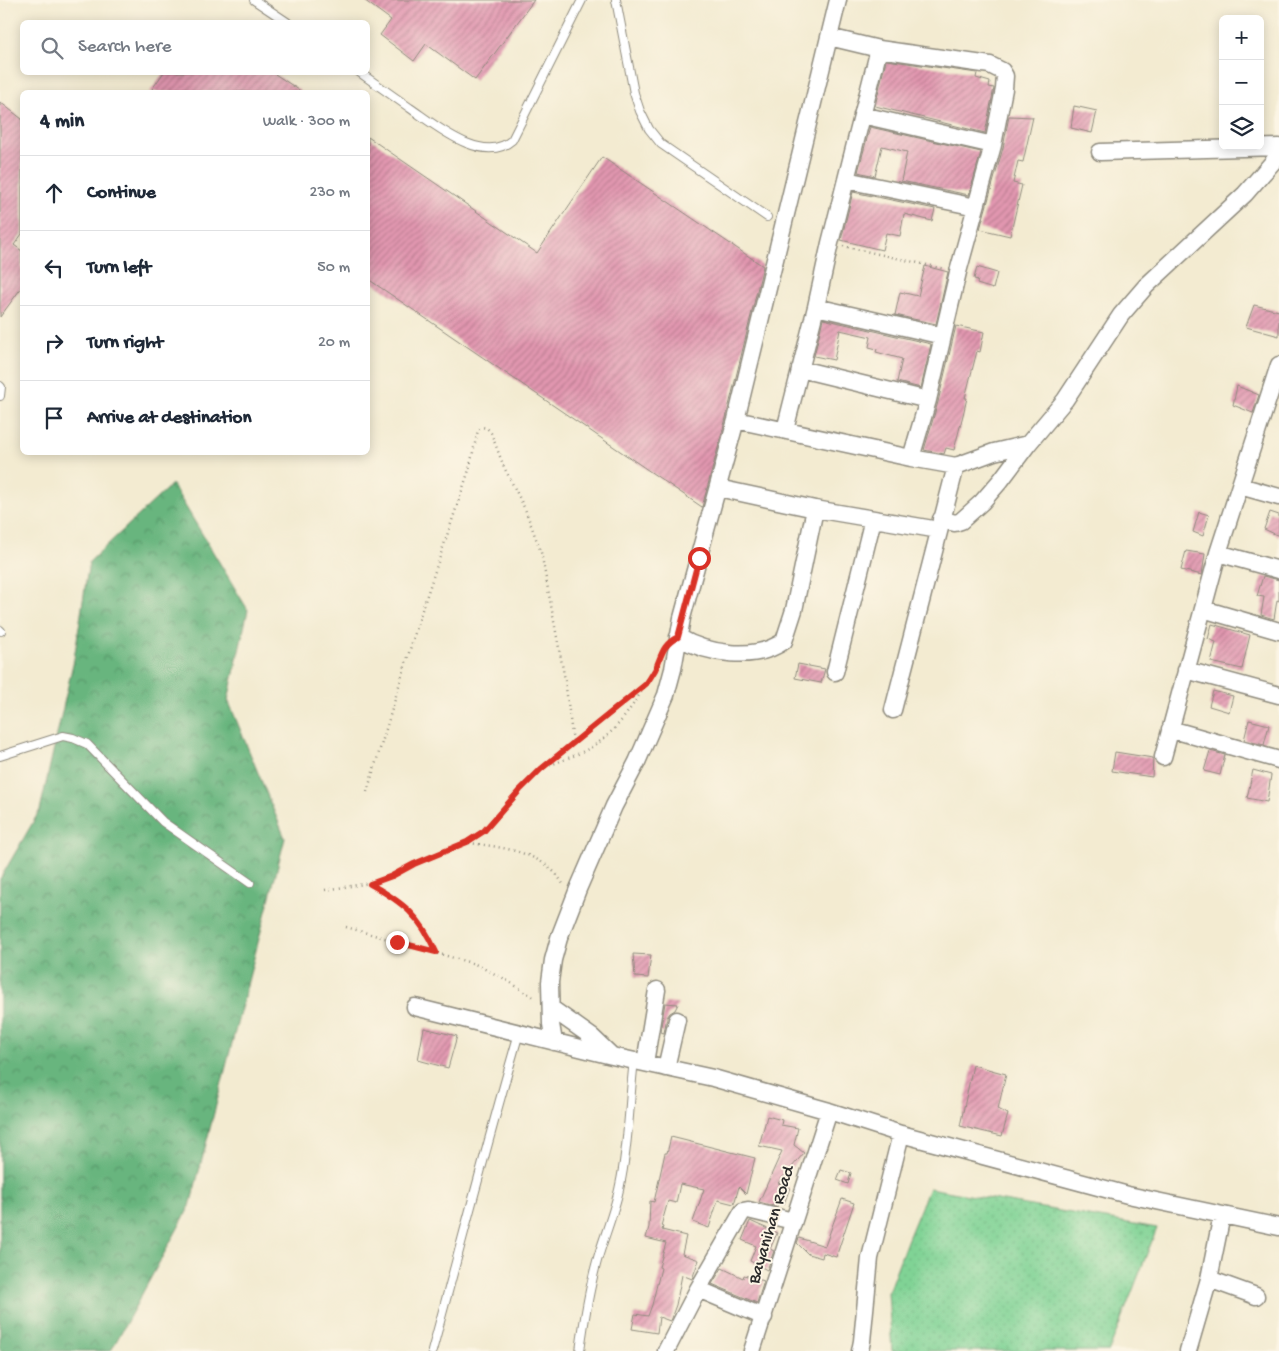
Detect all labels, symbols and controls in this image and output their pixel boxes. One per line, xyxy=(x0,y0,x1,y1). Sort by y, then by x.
map controls xyxy=(1219,15,1264,150)
button: + xyxy=(1219,15,1264,60)
search box xyxy=(20,20,370,75)
icon: search xyxy=(38,34,66,62)
text: Search here xyxy=(78,36,172,59)
button: − xyxy=(1219,60,1264,105)
button: layers xyxy=(1219,105,1264,150)
text: 4 min xyxy=(40,110,84,135)
text: Walk · 300 m xyxy=(263,113,350,132)
icon: ahead xyxy=(40,179,68,207)
text: Continue xyxy=(87,182,156,205)
text: 230 m xyxy=(310,184,350,203)
icon: left xyxy=(40,254,68,282)
text: Turn left xyxy=(87,257,151,280)
text: 50 m xyxy=(317,259,350,278)
icon: right xyxy=(40,329,68,357)
text: Turn right xyxy=(87,332,163,355)
text: 20 m xyxy=(318,334,350,353)
icon: arrive xyxy=(40,404,68,432)
text: Arrive at destination xyxy=(87,407,251,430)
route start xyxy=(688,547,711,570)
route end xyxy=(386,931,409,954)
street label: Bayanihan Road xyxy=(744,1162,800,1288)

